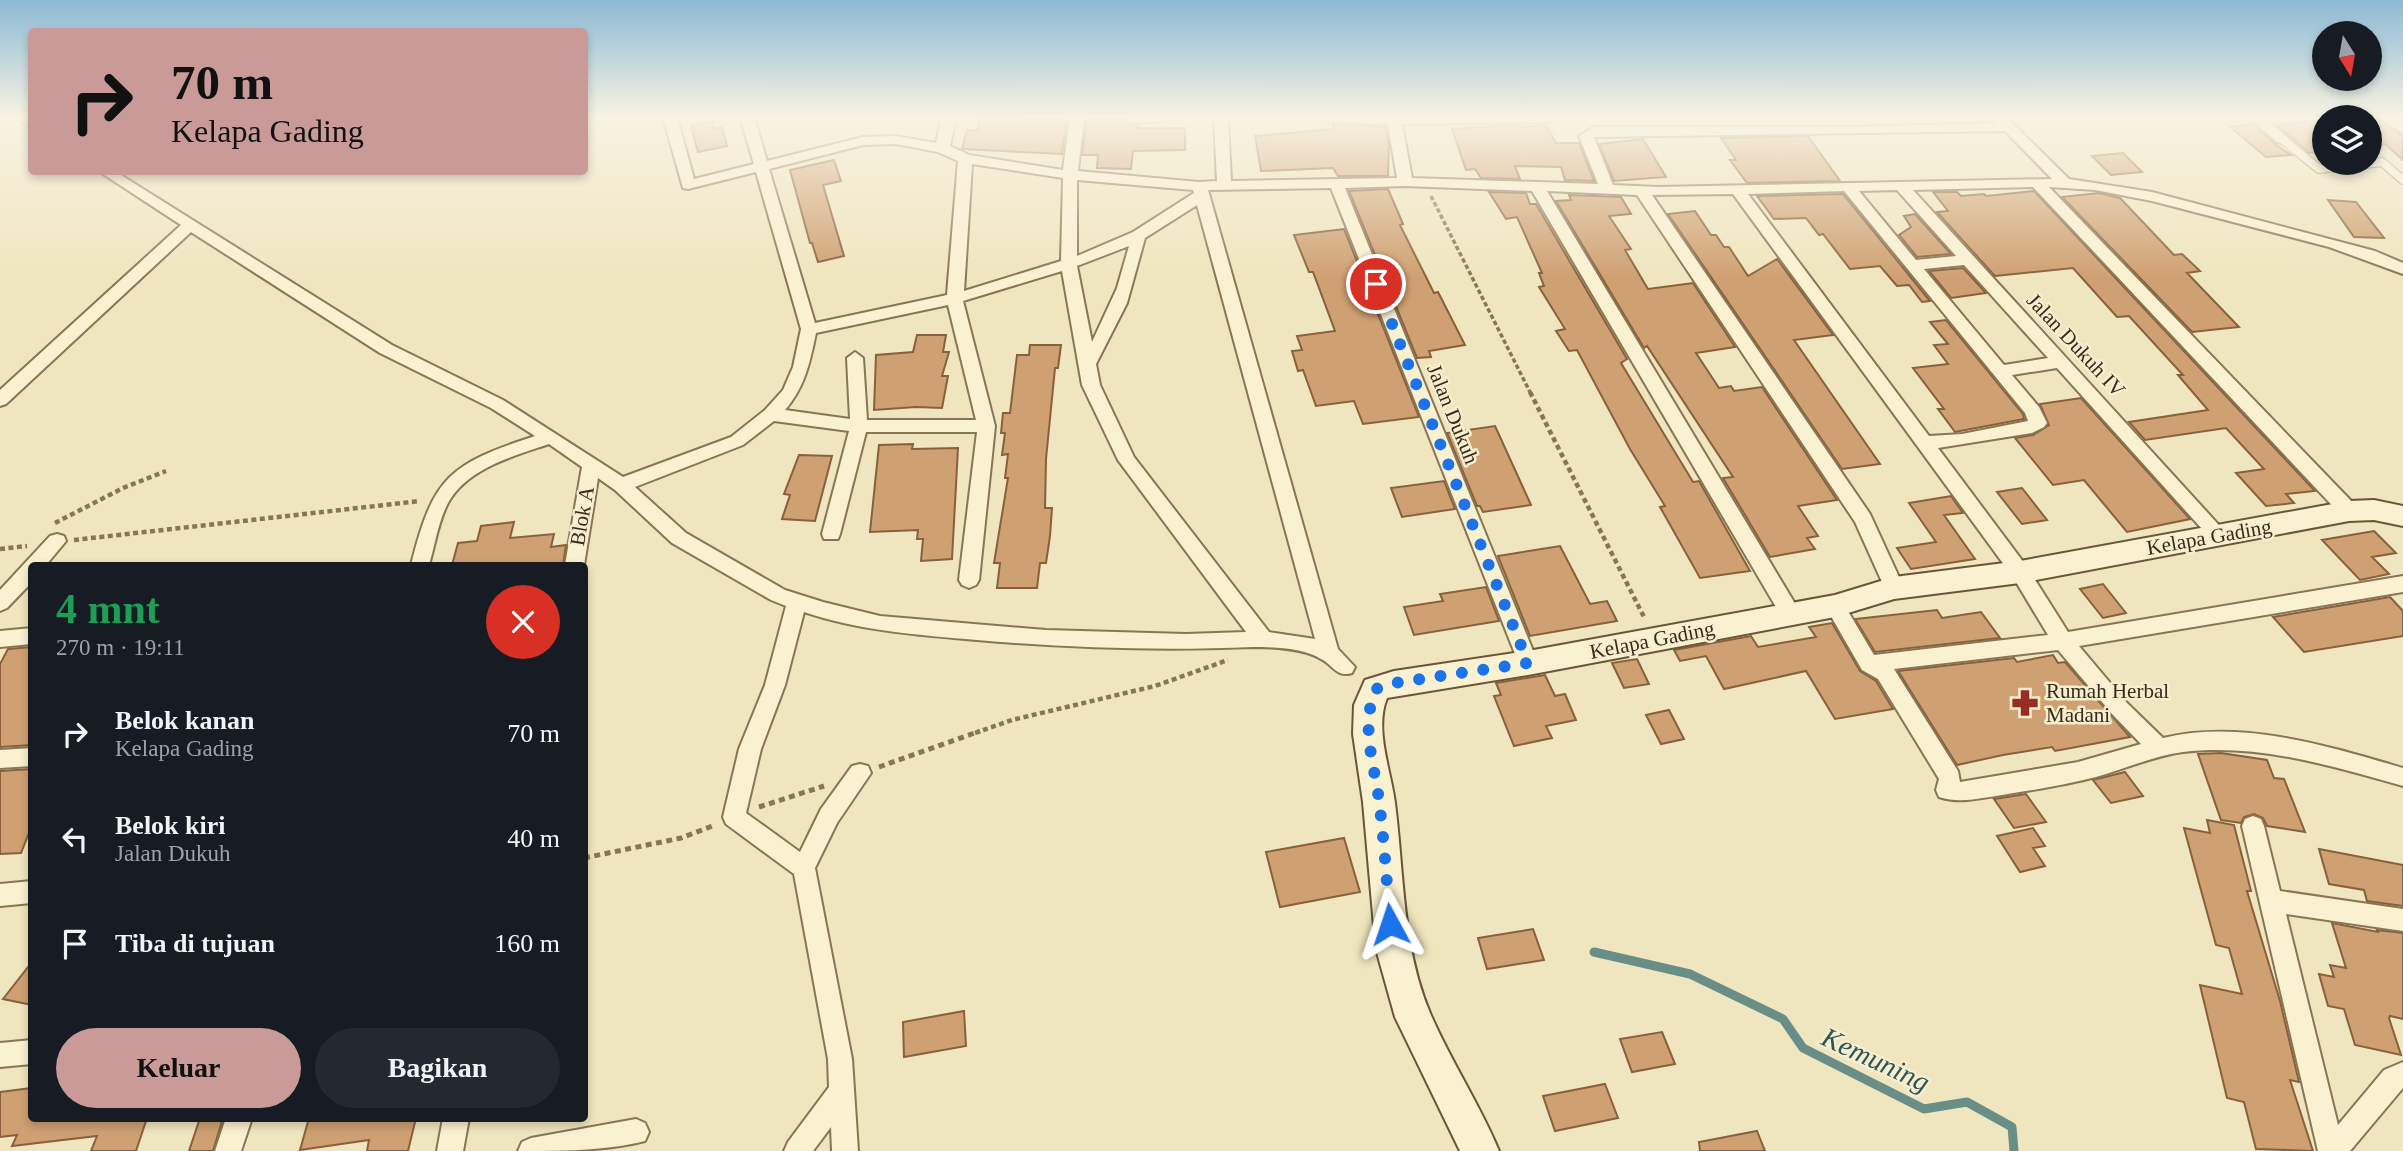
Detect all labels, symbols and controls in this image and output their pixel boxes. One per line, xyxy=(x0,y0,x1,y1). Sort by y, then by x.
north arrow xyxy=(2312,21,2382,91)
map controls xyxy=(2312,21,2382,175)
text: 70 m xyxy=(171,55,273,110)
icon: right xyxy=(56,56,147,147)
button: layers xyxy=(2312,105,2382,175)
text: Kelapa Gading xyxy=(171,113,364,149)
pin xyxy=(1346,254,1406,314)
icon: arrive xyxy=(1357,265,1395,303)
street label: Jalan Dukuh IV xyxy=(2022,288,2130,402)
street label: Jalan Dukuh xyxy=(1422,361,1484,468)
street label: Blok A xyxy=(565,484,599,548)
street label: Kelapa Gading xyxy=(2145,514,2274,560)
button: close xyxy=(486,585,560,659)
text: 4 mnt xyxy=(56,586,160,632)
street label: Kelapa Gading xyxy=(1588,616,1717,664)
text: 270 m · 19:11 xyxy=(56,635,185,660)
place label: Rumah Herbal Madani xyxy=(2046,679,2169,727)
pharmacy icon: Rumah Herbal Madani xyxy=(2010,688,2040,718)
text: Belok kanan xyxy=(115,706,254,735)
icon: right xyxy=(56,715,94,753)
text: 70 m xyxy=(507,719,560,748)
text: Kelapa Gading xyxy=(115,736,254,761)
text: Belok kiri xyxy=(115,811,226,840)
icon: left xyxy=(56,820,94,858)
text: 40 m xyxy=(507,824,560,853)
text: Jalan Dukuh xyxy=(115,841,231,866)
position arrow xyxy=(1353,887,1427,961)
icon: arrive xyxy=(56,925,94,963)
text: Tiba di tujuan xyxy=(115,929,275,958)
text: 160 m xyxy=(494,929,560,958)
water label: Kemuning xyxy=(1816,1021,1935,1098)
button: Keluar xyxy=(56,1028,301,1108)
button: Bagikan xyxy=(315,1028,560,1108)

